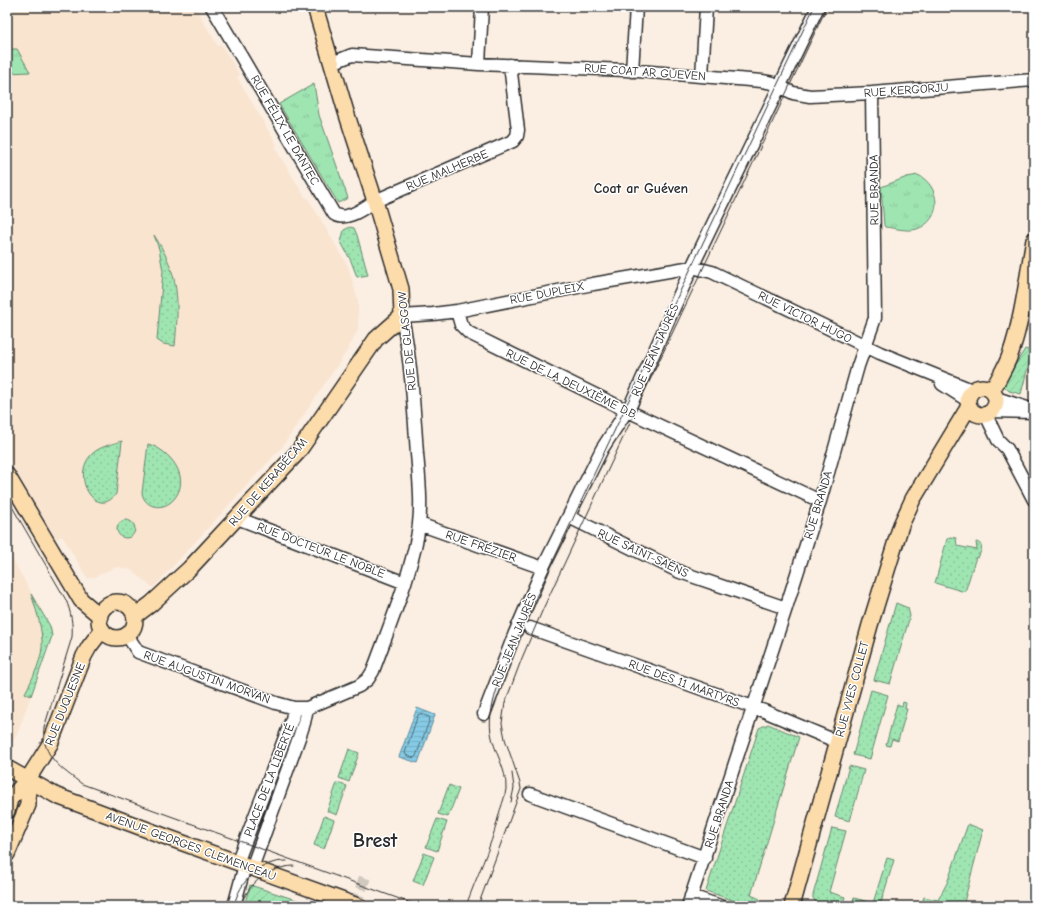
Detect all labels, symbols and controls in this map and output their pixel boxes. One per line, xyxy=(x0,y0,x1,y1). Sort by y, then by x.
street label: RUE COAT AR GUEVEN xyxy=(584,61,706,83)
street label: RUE FÉLIX LE DANTEC xyxy=(248,73,322,187)
street label: RUE KERGORJU xyxy=(863,80,949,100)
street label: RUE MALHERBE xyxy=(404,146,490,194)
street label: RUE BRANDA xyxy=(866,155,882,225)
district label: Coat ar Guéven xyxy=(594,180,688,197)
street label: RUE DUPLEIX xyxy=(509,279,585,307)
street label: RUE VICTOR HUGO xyxy=(756,288,854,346)
street label: RUE DE GLASGOW xyxy=(395,290,419,392)
street label: RUE JEAN JAURÈS xyxy=(628,301,682,399)
street label: RUE DE LA DEUXIÈME D.B. xyxy=(504,346,640,422)
street label: RUE DE KERABÉCAM xyxy=(226,435,310,529)
street label: RUE BRANDA xyxy=(801,469,835,541)
street label: RUE DOCTEUR LE NOBLE xyxy=(255,519,387,581)
street label: RUE SAINT-SAËNS xyxy=(595,526,691,580)
street label: RUE FRÉZIER xyxy=(444,527,518,565)
street label: RUE JEAN JAURÈS xyxy=(489,591,539,689)
street label: RUE YVES COLLET xyxy=(832,639,872,738)
street label: RUE AUGUSTIN MORVAN xyxy=(142,648,272,706)
street label: RUE DES 11 MARTYRS xyxy=(627,656,742,710)
street label: RUE DUQUESNE xyxy=(42,660,88,748)
street label: PLACE DE LA LIBERTÉ xyxy=(241,721,297,839)
street label: RUE BRANDA xyxy=(701,778,737,850)
street label: AVENUE GEORGES CLEMENCEAU xyxy=(104,809,278,883)
district label: Brest xyxy=(353,829,398,852)

